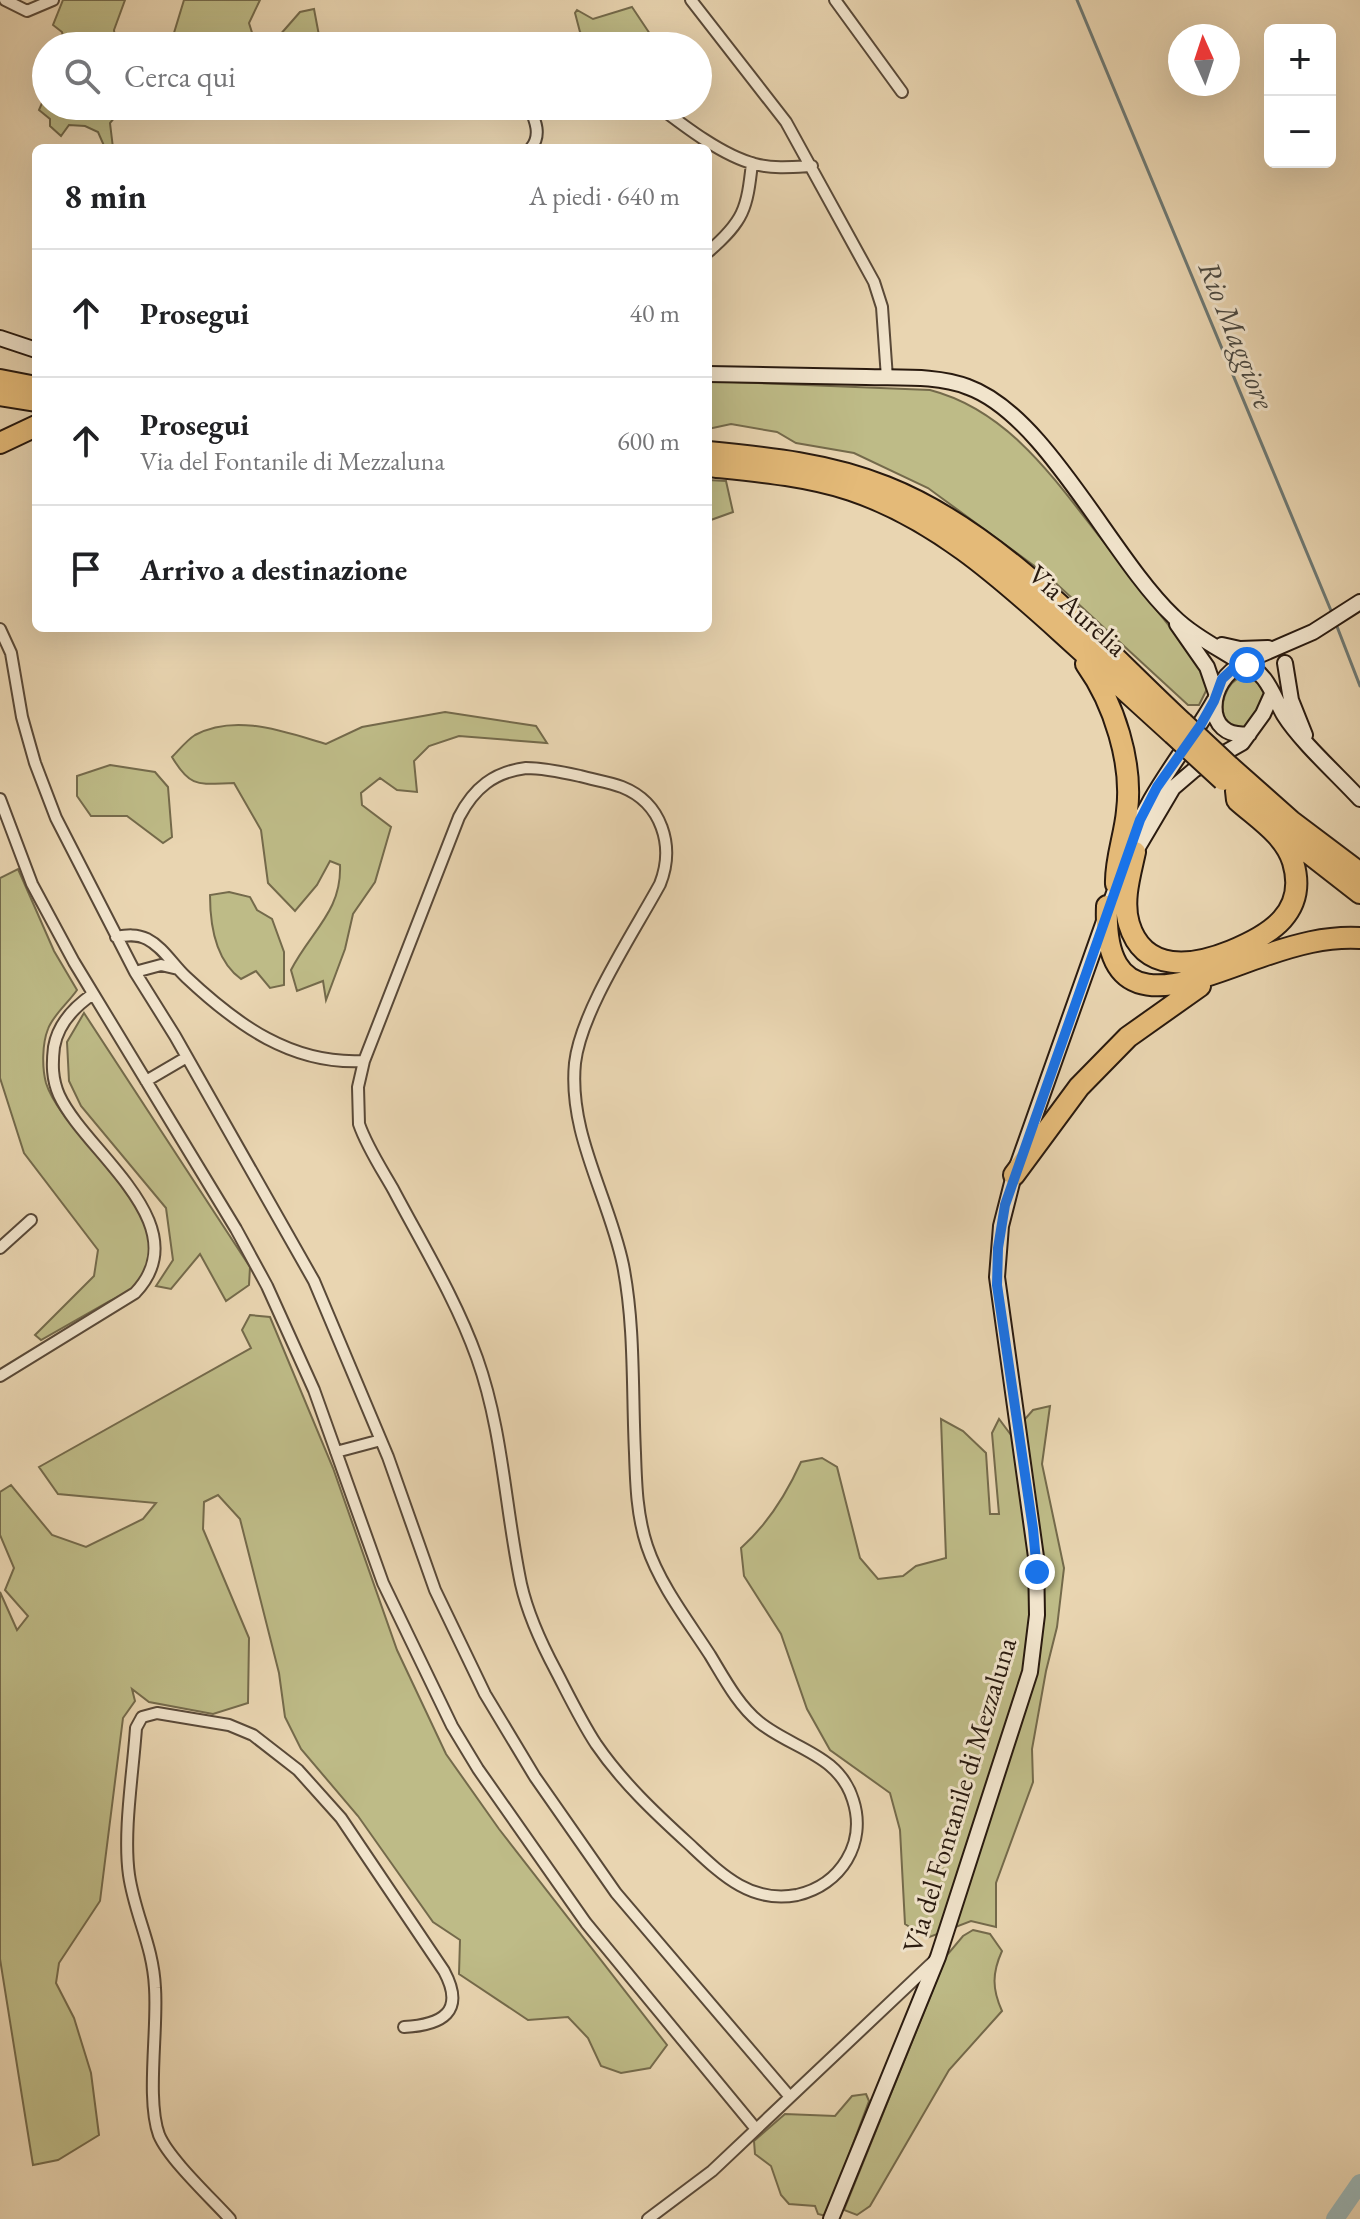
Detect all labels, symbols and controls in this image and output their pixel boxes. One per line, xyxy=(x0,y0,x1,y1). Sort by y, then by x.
north arrow xyxy=(1168,24,1240,96)
map controls xyxy=(1264,24,1336,168)
button: + xyxy=(1264,24,1336,96)
search box xyxy=(32,32,712,120)
icon: search xyxy=(60,54,104,98)
text: Cerca qui xyxy=(124,57,236,96)
button: − xyxy=(1264,96,1336,168)
text: 8 min xyxy=(64,174,147,218)
text: A piedi · 640 m xyxy=(529,179,680,213)
water label: Rio Maggiore xyxy=(1190,255,1285,416)
icon: ahead xyxy=(64,291,108,335)
text: Prosegui xyxy=(140,294,249,333)
text: 40 m xyxy=(630,296,680,330)
text: Prosegui xyxy=(140,405,249,444)
icon: ahead xyxy=(64,419,108,463)
text: 600 m xyxy=(617,424,680,458)
text: Via del Fontanile di Mezzaluna xyxy=(140,444,445,478)
icon: arrive xyxy=(64,547,108,591)
text: Arrivo a destinazione xyxy=(140,550,407,589)
street label: Via Aurelia xyxy=(1021,556,1136,664)
route start xyxy=(1229,647,1265,683)
route end xyxy=(1019,1554,1055,1590)
street label: Via del Fontanile di Mezzaluna xyxy=(894,1632,1024,1957)

